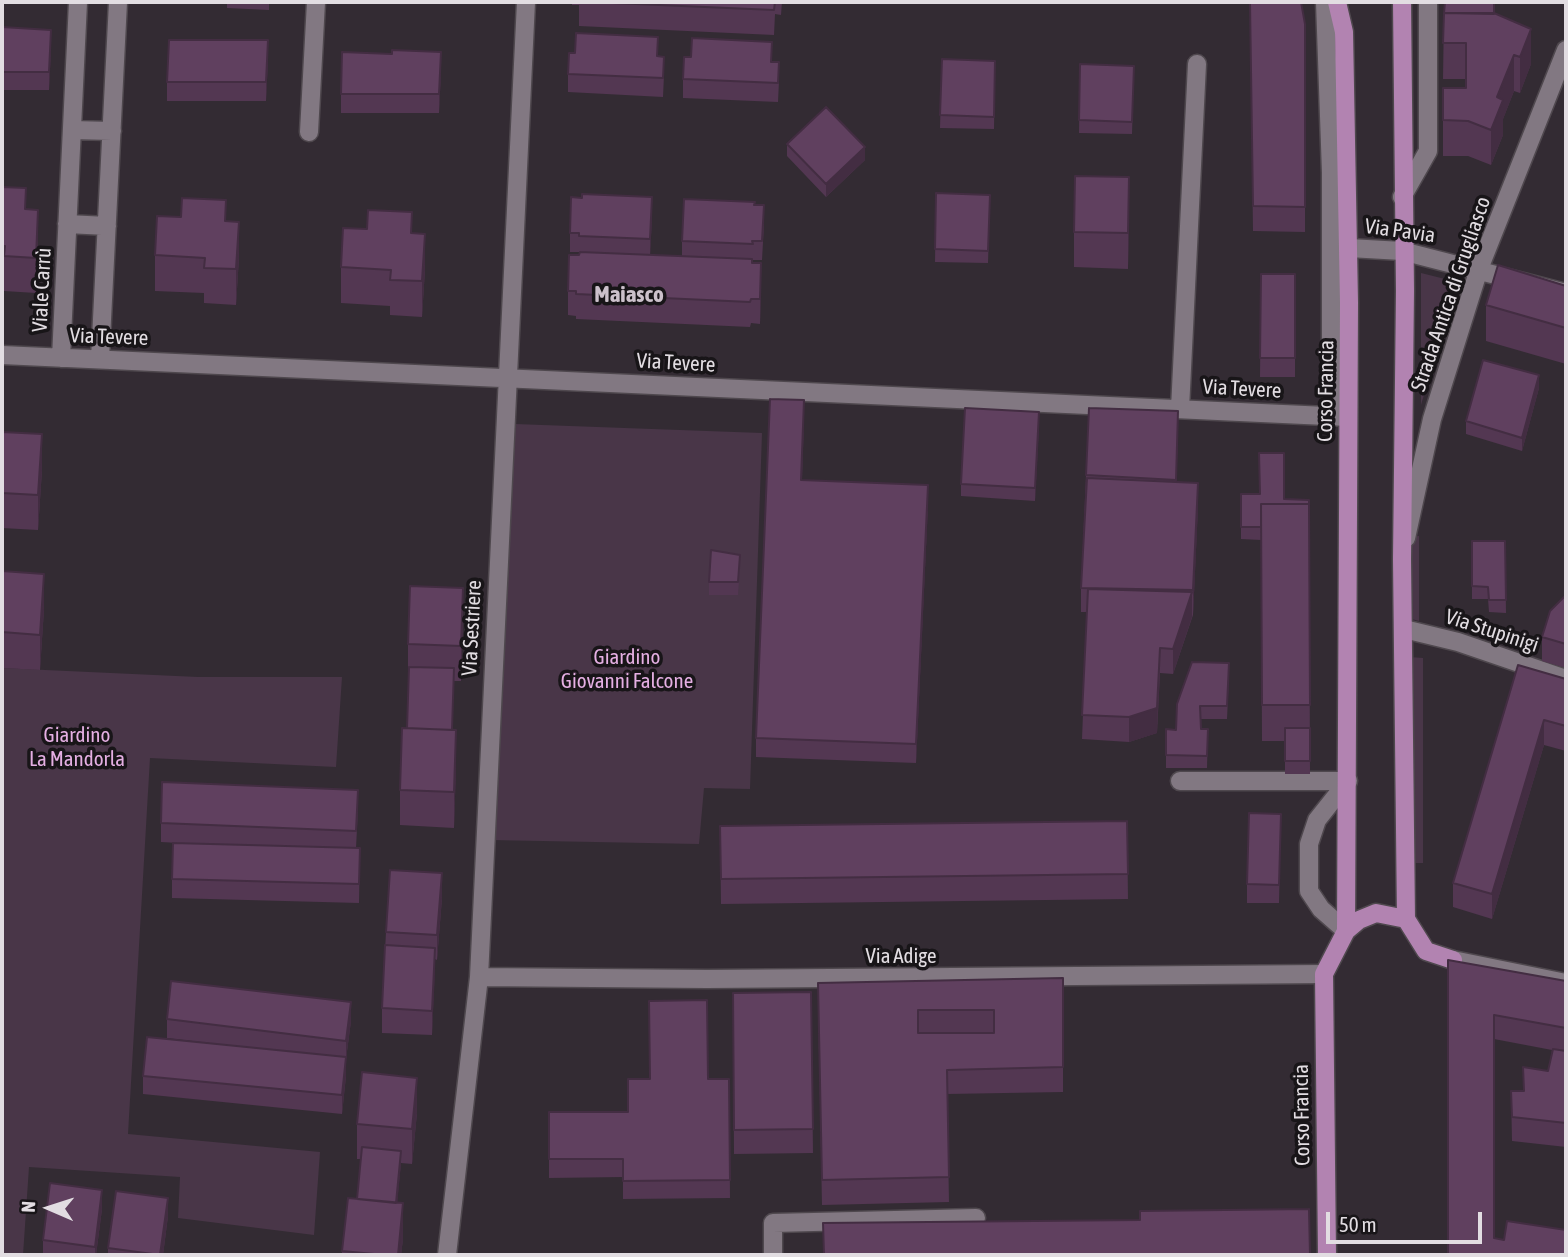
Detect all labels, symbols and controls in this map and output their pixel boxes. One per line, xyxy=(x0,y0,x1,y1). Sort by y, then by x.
street label: Strada Antica di Grugliasco xyxy=(1406,193,1496,395)
street label: Via Pavia xyxy=(1363,214,1437,248)
street label: Viale Carrù xyxy=(27,247,57,333)
district label: Maiasco xyxy=(594,281,664,309)
street label: Via Tevere xyxy=(69,323,149,351)
street label: Corso Francia xyxy=(1313,340,1339,442)
street label: Via Tevere xyxy=(636,348,716,378)
street label: Via Tevere xyxy=(1202,374,1282,404)
street label: Via Sestriere xyxy=(457,579,487,677)
street label: Via Stupinigi xyxy=(1442,604,1542,658)
park label: Giardino Giovanni Falcone xyxy=(561,644,693,694)
park label: Giardino La Mandorla xyxy=(29,722,125,772)
street label: Via Adige xyxy=(866,943,936,969)
street label: Corso Francia xyxy=(1289,1064,1315,1166)
north arrow xyxy=(14,1173,84,1243)
scale bar xyxy=(1330,1198,1486,1242)
text: N xyxy=(17,1201,39,1213)
text: 50 m xyxy=(1339,1212,1377,1236)

